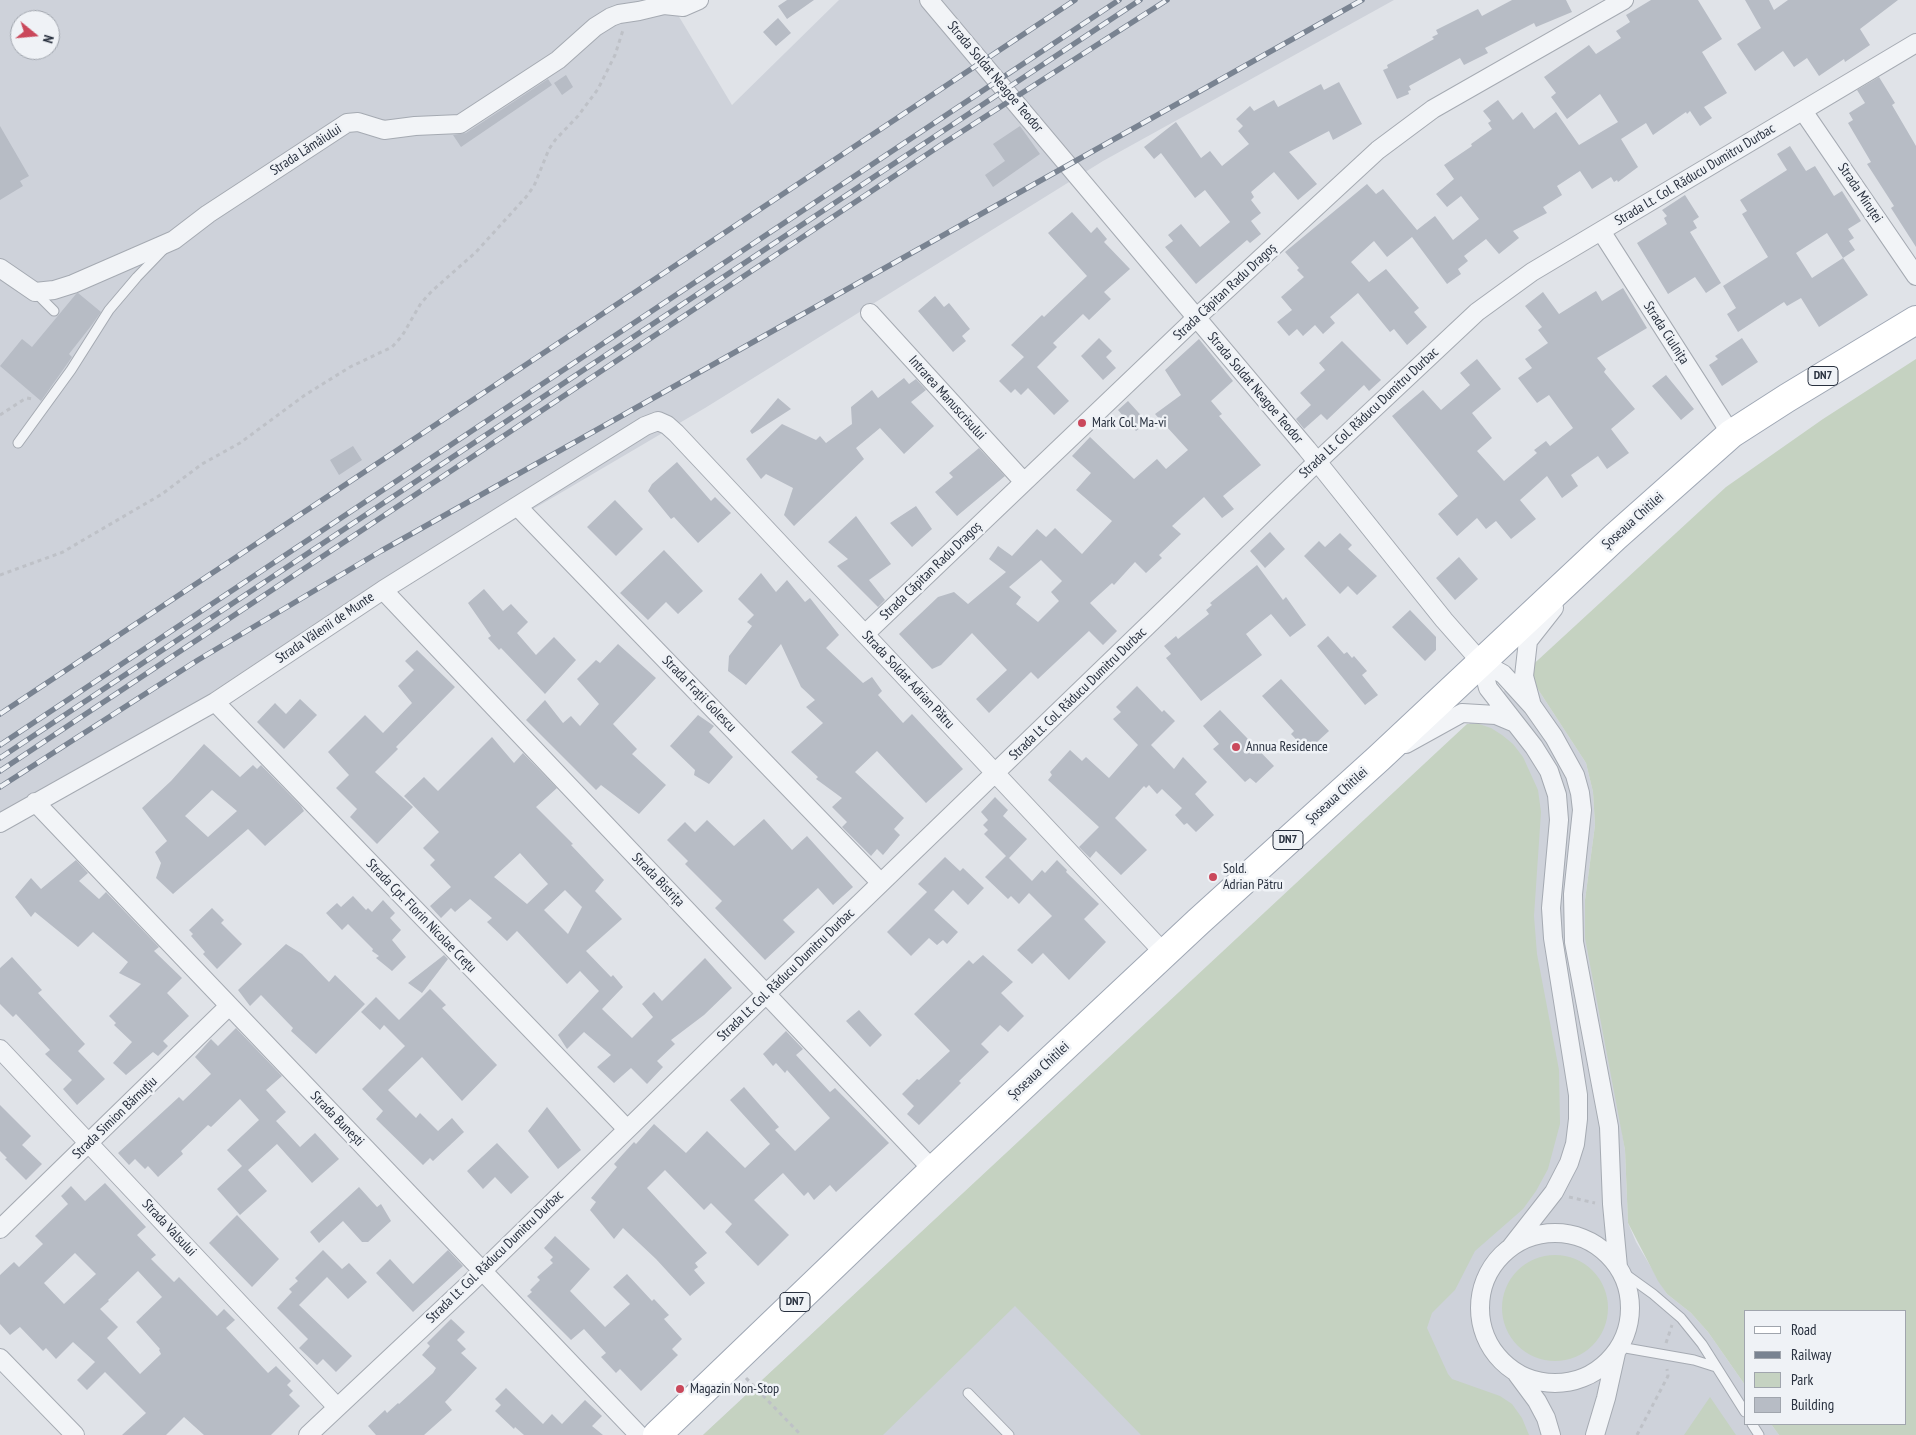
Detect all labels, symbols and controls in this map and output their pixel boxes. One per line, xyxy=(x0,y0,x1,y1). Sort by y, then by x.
north arrow xyxy=(10,10,60,60)
street label: Strada Soldat Neagoe Teodor xyxy=(944,18,1046,136)
text: N xyxy=(39,33,58,45)
street label: Strada Lt. Col. Răducu Dumitru Durbac xyxy=(1612,120,1778,230)
street label: Strada Lămâiului xyxy=(267,121,345,179)
street label: Strada Miruței xyxy=(1834,160,1886,226)
street label: Strada Căpitan Radu Dragoș xyxy=(1170,240,1280,344)
street label: Strada Ciulnița xyxy=(1640,299,1692,367)
street label: Strada Soldat Neagoe Teodor xyxy=(1204,329,1306,447)
street label: Strada Lt. Col. Răducu Dumitru Durbac xyxy=(1296,344,1442,482)
street label: Intrarea Manuscrisului xyxy=(905,352,989,444)
road number: DN7 xyxy=(1808,366,1838,386)
place label: Mark Col. Ma-vi xyxy=(1092,415,1167,431)
marker: Mark Col. Ma-vi xyxy=(1076,417,1088,429)
street label: Șoseaua Chitilei xyxy=(1599,489,1667,553)
street label: Strada Căpitan Radu Dragoș xyxy=(877,518,985,624)
street label: Strada Vălenii de Munte xyxy=(273,589,377,667)
street label: Strada Lt. Col. Răducu Dumitru Durbac xyxy=(1006,624,1150,764)
street label: Strada Soldat Adrian Pătru xyxy=(858,628,958,732)
street label: Strada Frații Golescu xyxy=(658,652,740,736)
place label: Annua Residence xyxy=(1246,739,1328,755)
marker: Annua Residence xyxy=(1230,741,1242,753)
street label: Șoseaua Chitilei xyxy=(1303,764,1371,828)
road number: DN7 xyxy=(1273,830,1303,850)
street label: Strada Bistrița xyxy=(628,850,688,910)
street label: Strada Cpt. Florin Nicolae Crețu xyxy=(362,856,480,976)
place label: Sold. Adrian Pătru xyxy=(1223,861,1283,894)
marker: Sold. Adrian Pătru xyxy=(1207,871,1219,883)
street label: Strada Lt. Col. Răducu Dumitru Durbac xyxy=(714,905,858,1045)
street label: Șoseaua Chitilei xyxy=(1005,1038,1073,1104)
street label: Strada Simion Bărnuțiu xyxy=(69,1073,161,1163)
street label: Strada Bunești xyxy=(307,1088,367,1150)
street label: Strada Lt. Col. Răducu Dumitru Durbac xyxy=(423,1187,567,1327)
street label: Strada Valsului xyxy=(138,1196,200,1260)
road number: DN7 xyxy=(780,1292,810,1311)
legend xyxy=(1744,1310,1906,1425)
text: Road xyxy=(1791,1320,1817,1339)
text: Railway xyxy=(1791,1345,1831,1364)
text: Park xyxy=(1791,1370,1813,1389)
place label: Magazin Non-Stop xyxy=(690,1381,779,1397)
marker: Magazin Non-Stop xyxy=(674,1383,686,1395)
text: Building xyxy=(1791,1395,1834,1414)

